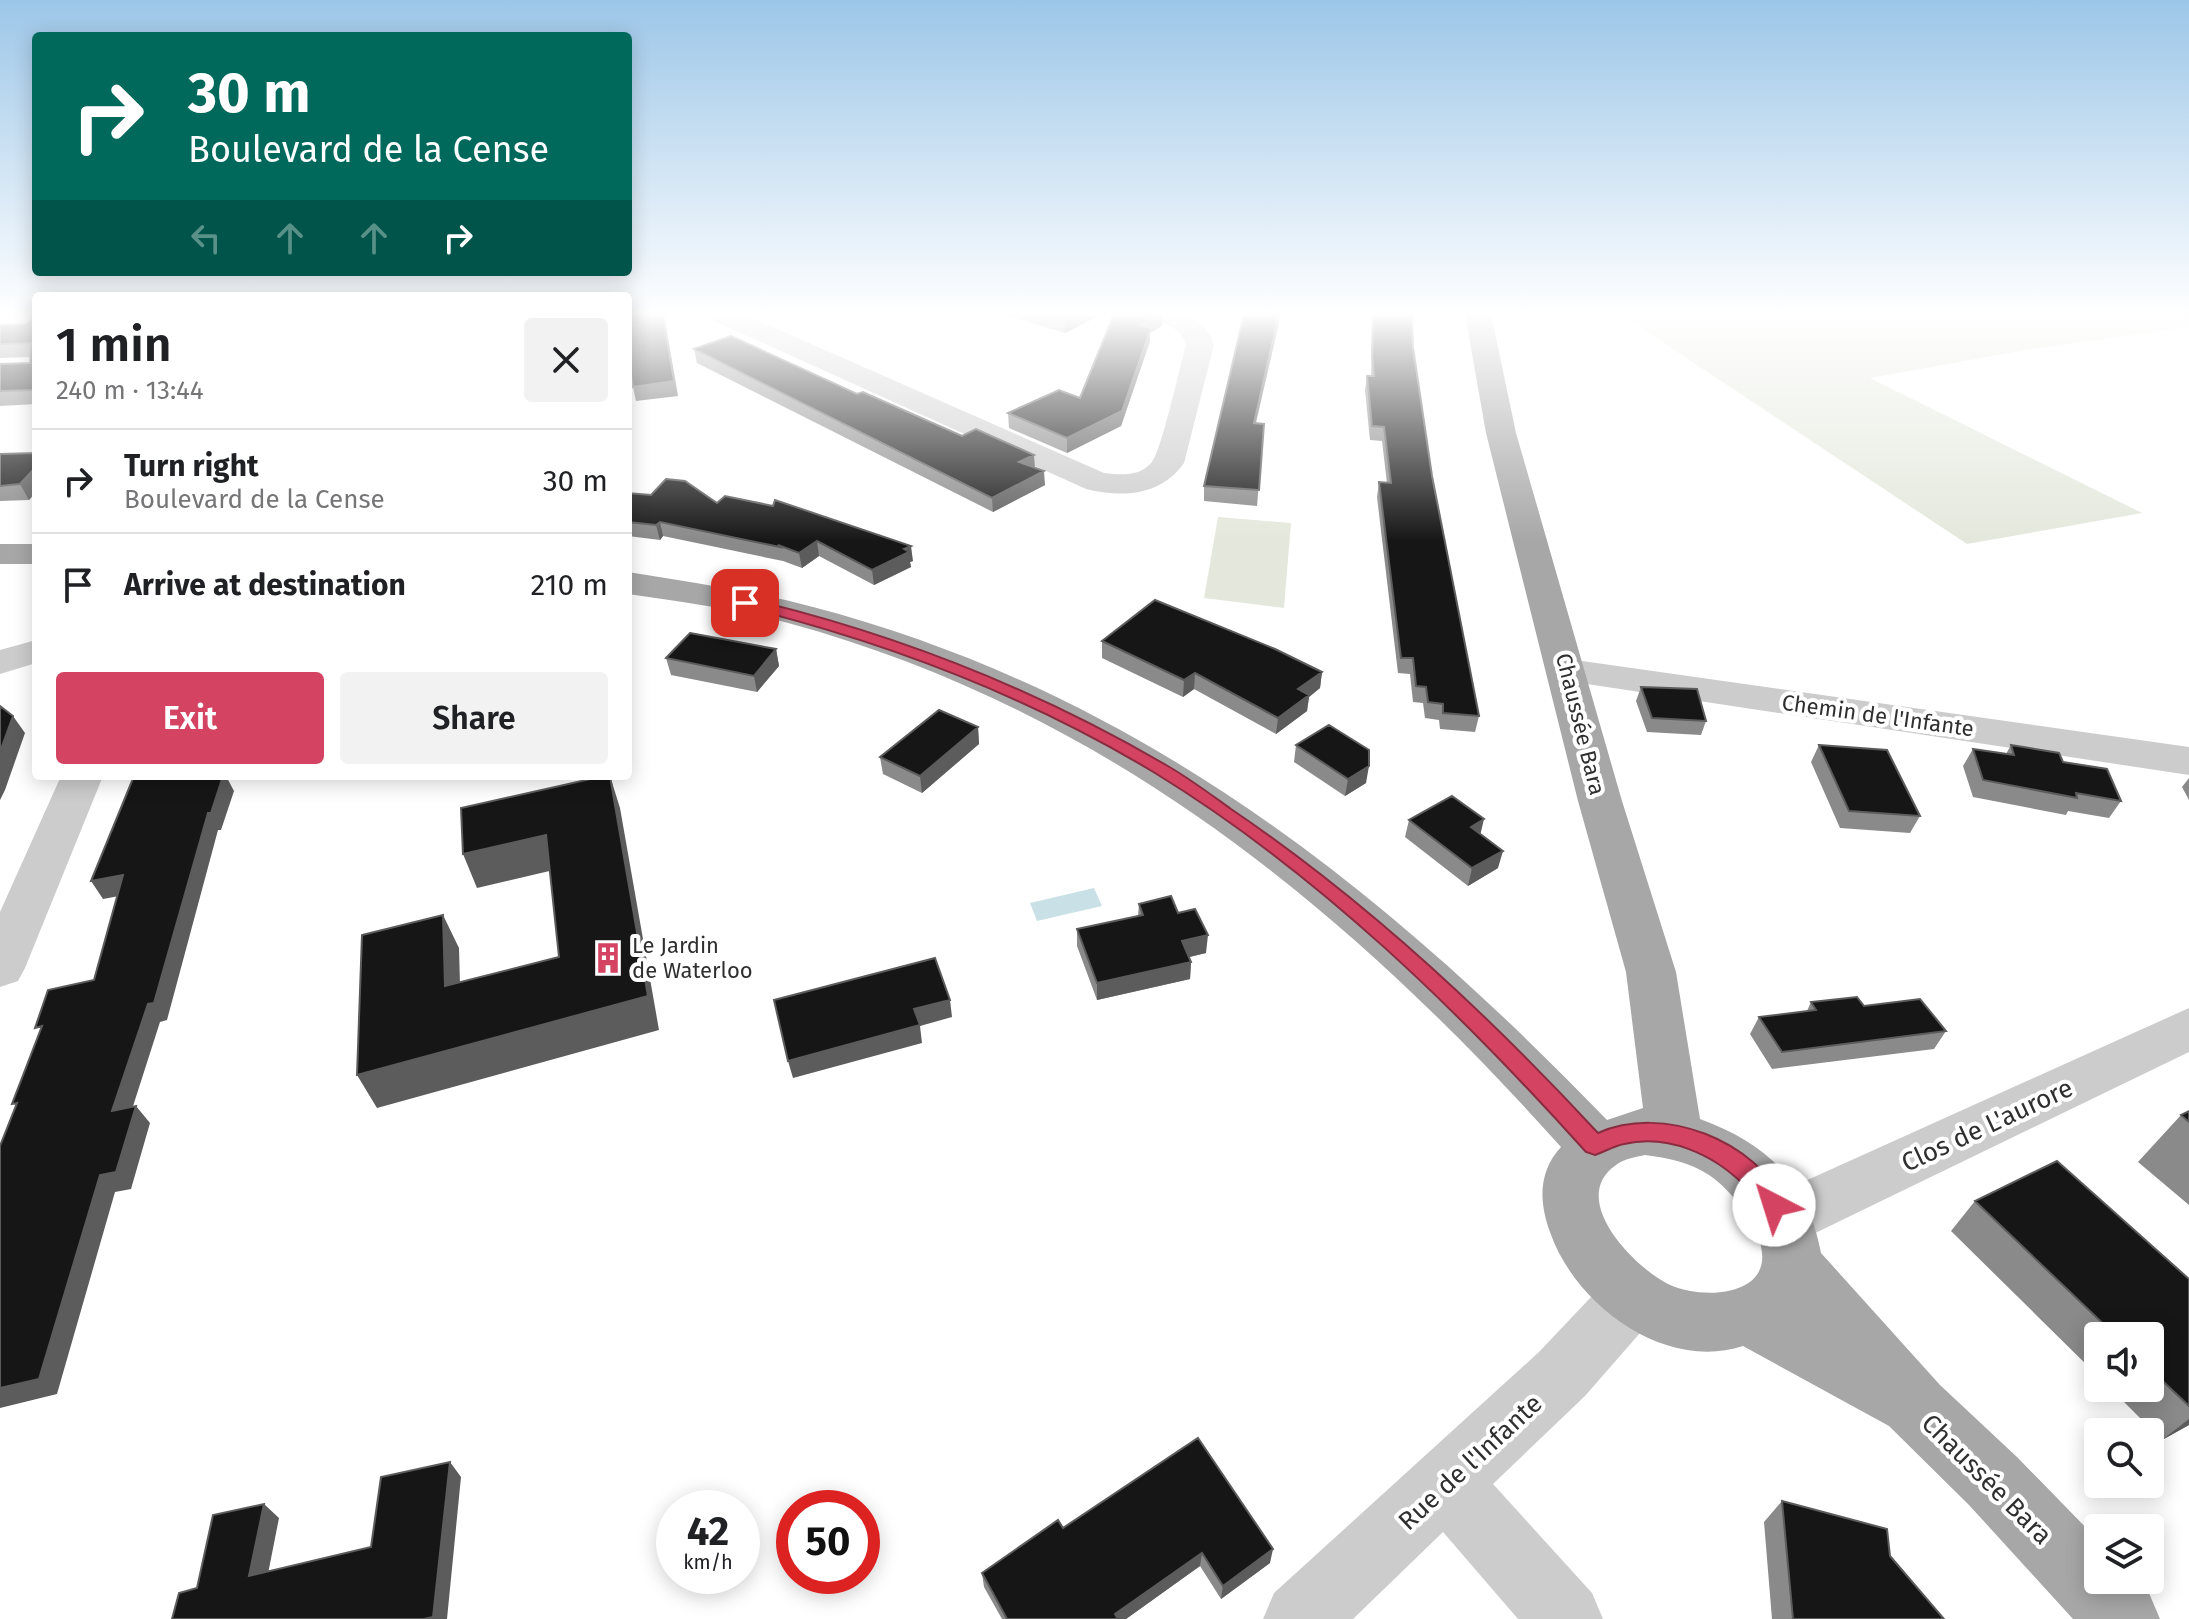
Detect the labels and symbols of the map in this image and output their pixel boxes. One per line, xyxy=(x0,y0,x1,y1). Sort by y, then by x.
pin xyxy=(711,569,779,637)
street label: Chaussée Bara xyxy=(1550,651,1611,798)
street label: Chemin de l'Infante xyxy=(1780,689,1976,742)
place label: Le Jardin de Waterloo xyxy=(632,932,753,984)
building icon: Le Jardin de Waterloo xyxy=(591,941,625,975)
street label: Clos de L'aurore xyxy=(1897,1072,2078,1179)
position arrow xyxy=(1732,1163,1816,1247)
street label: Rue de l'Infante xyxy=(1392,1388,1549,1537)
street label: Chaussée Bara xyxy=(1915,1408,2058,1551)
speed limit sign: 50 xyxy=(776,1490,880,1594)

